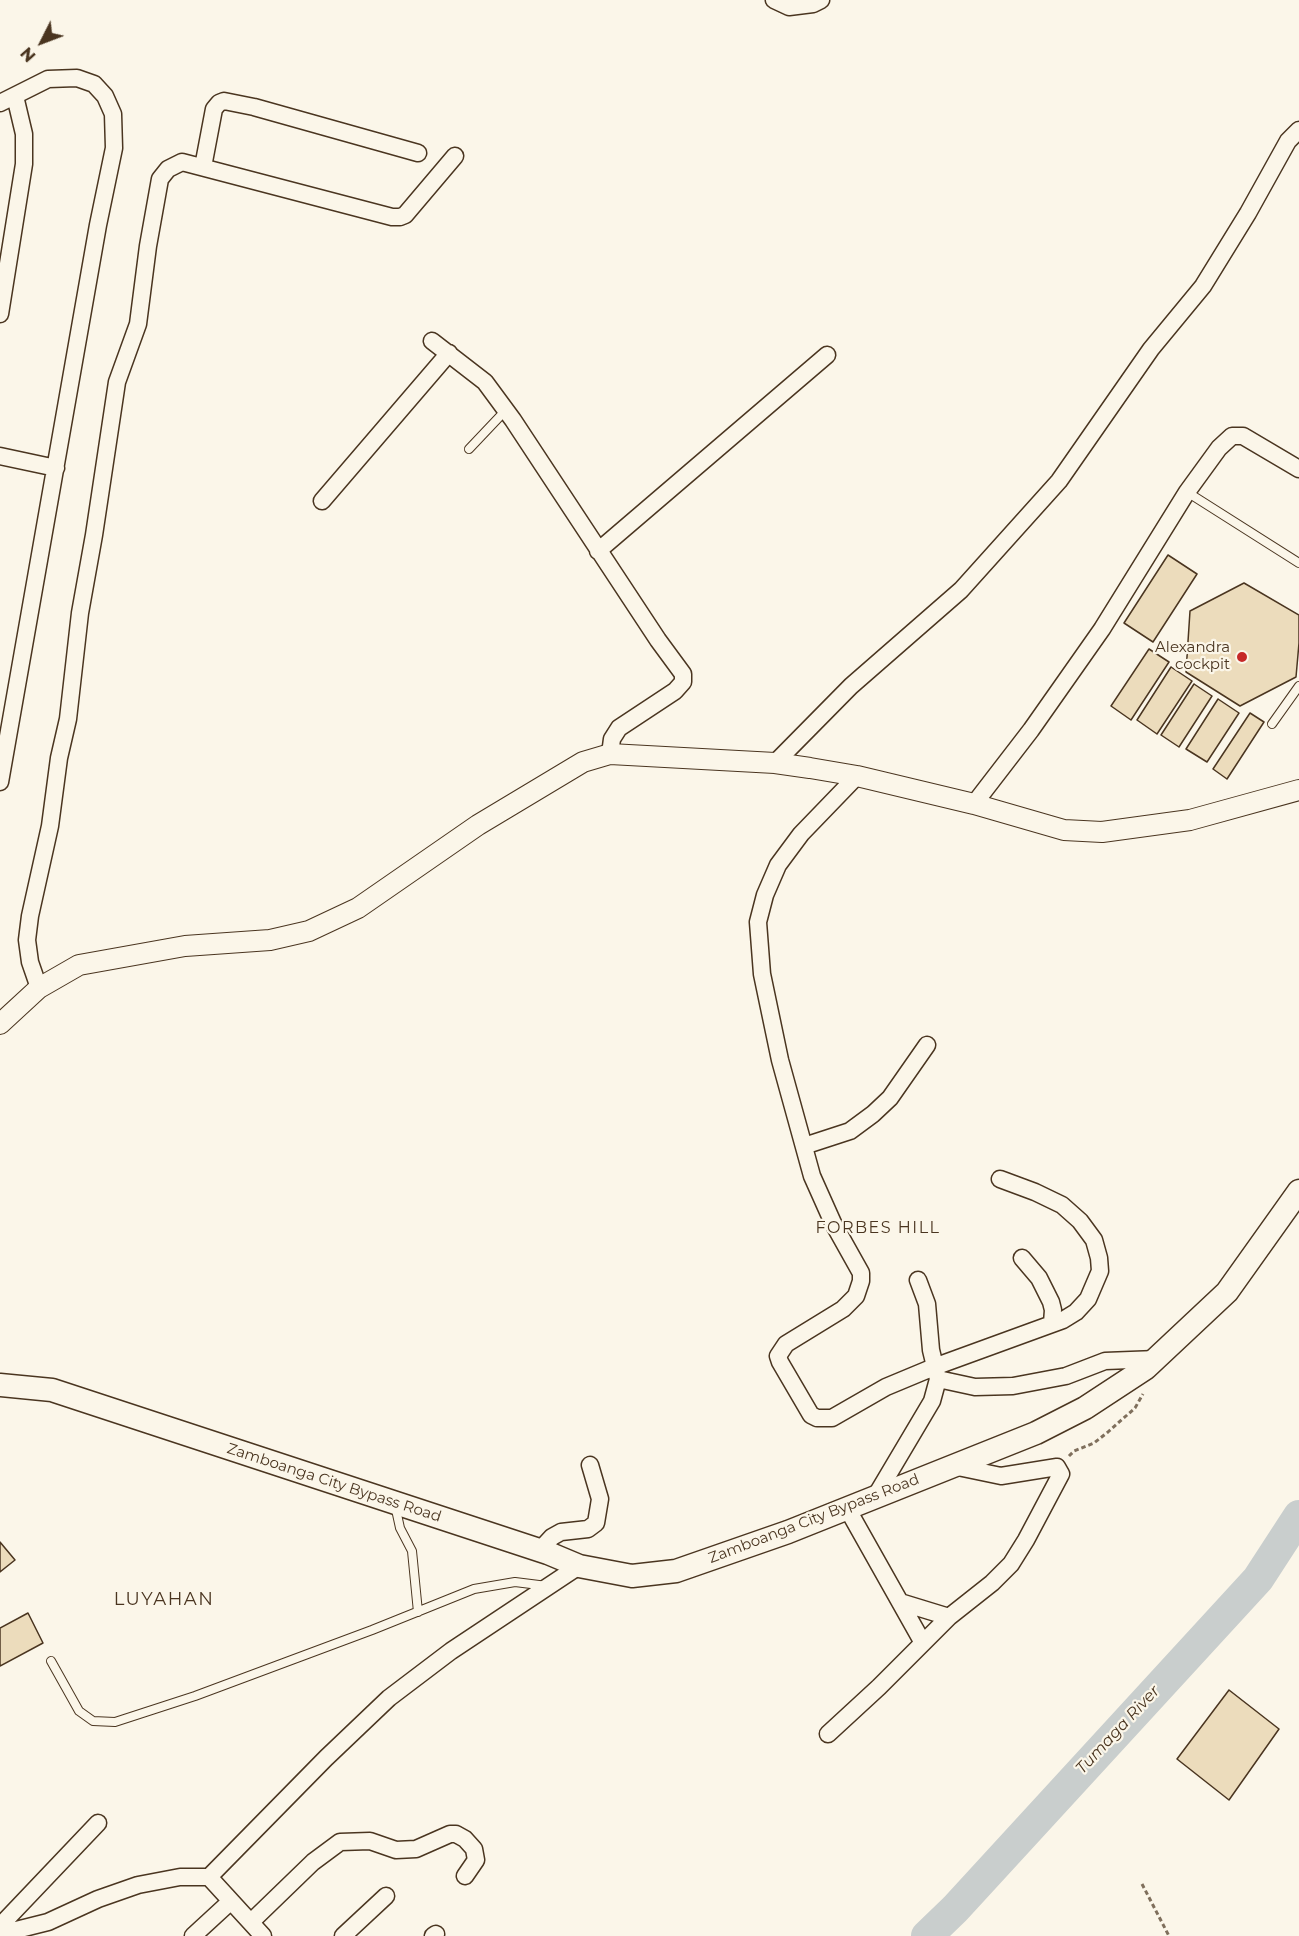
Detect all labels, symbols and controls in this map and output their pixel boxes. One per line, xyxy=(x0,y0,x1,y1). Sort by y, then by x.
north arrow xyxy=(12,12,72,72)
text: N xyxy=(17,43,40,66)
place label: Alexandra cockpit xyxy=(1155,639,1230,674)
marker: Alexandra cockpit xyxy=(1235,650,1249,664)
district label: FORBES HILL xyxy=(816,1218,940,1238)
street label: Zamboanga City Bypass Road xyxy=(224,1440,444,1526)
street label: Zamboanga City Bypass Road xyxy=(706,1470,922,1568)
district label: LUYAHAN xyxy=(114,1589,214,1611)
water label: Tumaga River xyxy=(1072,1682,1164,1778)

